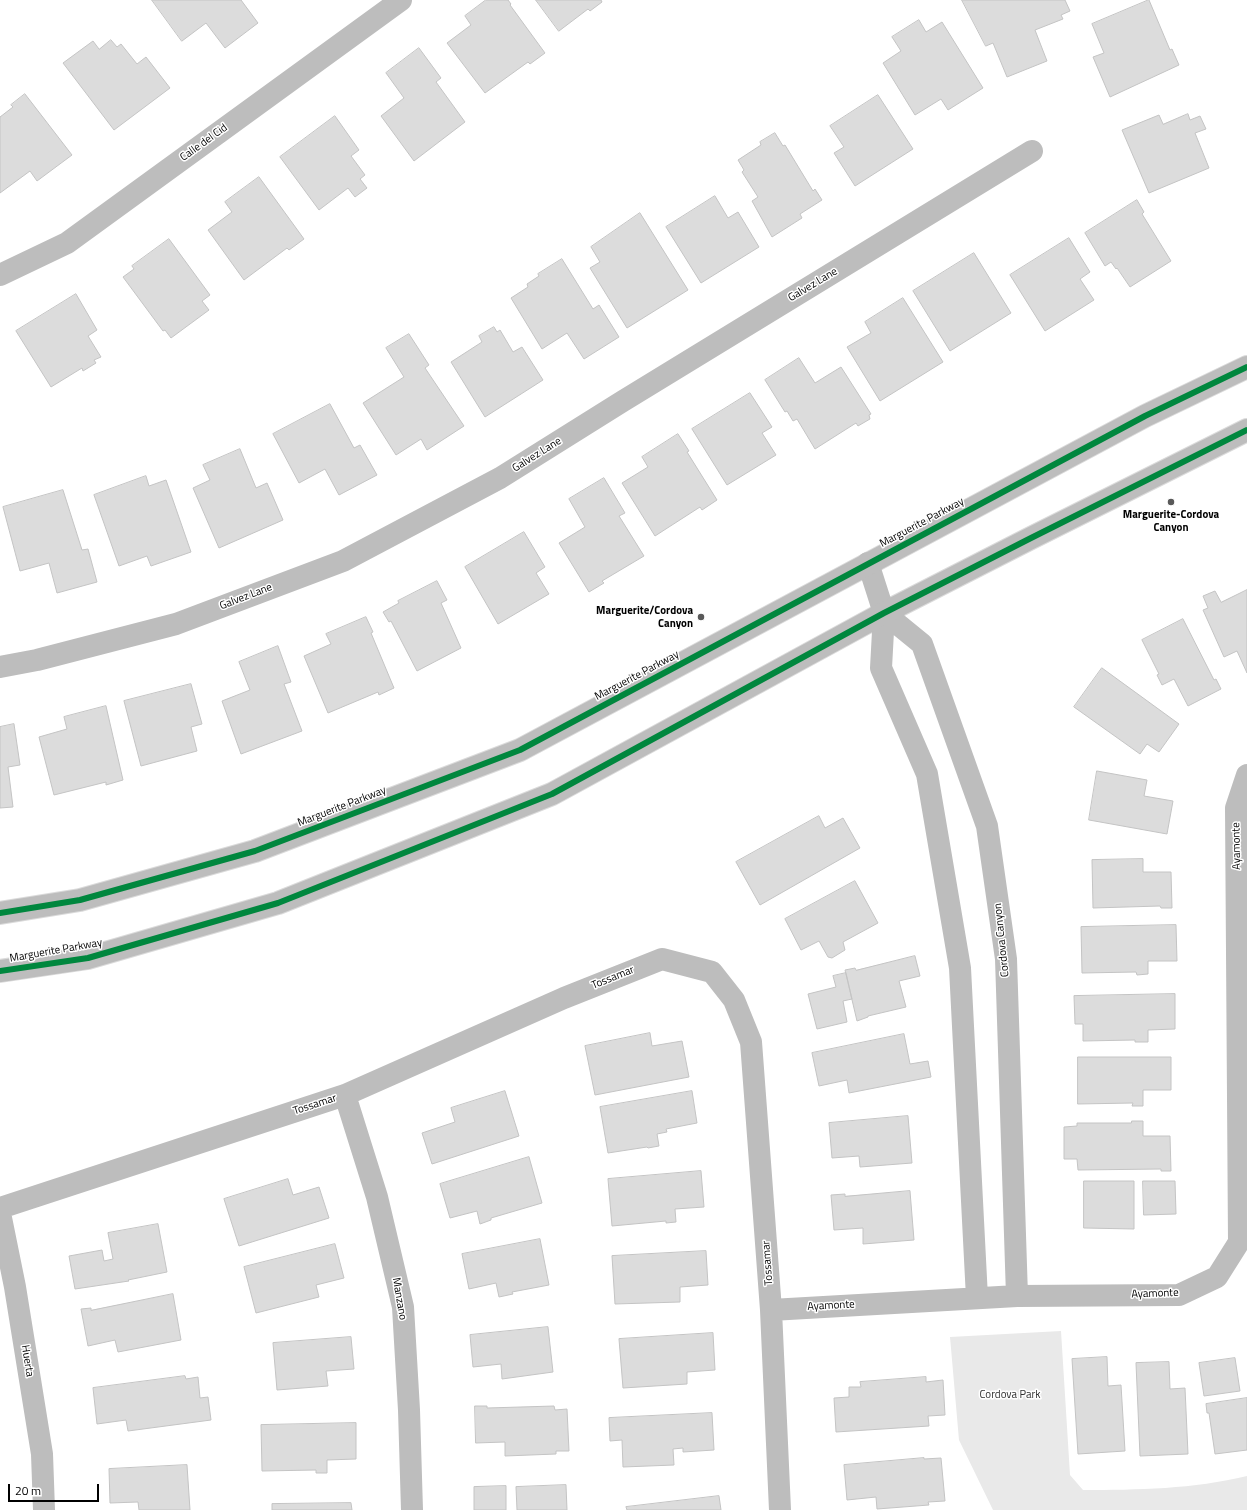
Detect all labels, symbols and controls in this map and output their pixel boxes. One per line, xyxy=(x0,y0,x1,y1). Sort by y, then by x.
street label: Calle del Cid xyxy=(178,121,230,165)
street label: Galvez Lane xyxy=(786,265,840,305)
street label: Galvez Lane xyxy=(510,435,564,475)
street label: Marguerite Parkway xyxy=(878,495,966,551)
marker: Marguerite-Cordova Canyon xyxy=(1166,497,1176,507)
place label: Marguerite-Cordova Canyon xyxy=(1123,508,1219,534)
street label: Galvez Lane xyxy=(218,581,274,613)
place label: Marguerite/Cordova Canyon xyxy=(596,604,693,630)
marker: Marguerite/Cordova Canyon xyxy=(696,612,706,622)
street label: Marguerite Parkway xyxy=(593,648,681,704)
street label: Marguerite Parkway xyxy=(296,784,388,830)
street label: Ayamonte xyxy=(1230,822,1244,870)
street label: Cordova Canyon xyxy=(992,902,1012,978)
street label: Marguerite Parkway xyxy=(9,936,103,966)
street label: Tossamar xyxy=(590,963,636,993)
street label: Tossamar xyxy=(292,1092,338,1118)
street label: Tossamar xyxy=(760,1240,776,1286)
street label: Manzano xyxy=(389,1277,409,1321)
street label: Ayamonte xyxy=(1131,1287,1179,1301)
street label: Ayamonte xyxy=(807,1298,855,1314)
street label: Huerta xyxy=(18,1344,36,1378)
park label: Cordova Park xyxy=(979,1388,1041,1402)
scale bar xyxy=(10,1476,101,1502)
text: 20 m xyxy=(15,1481,41,1500)

